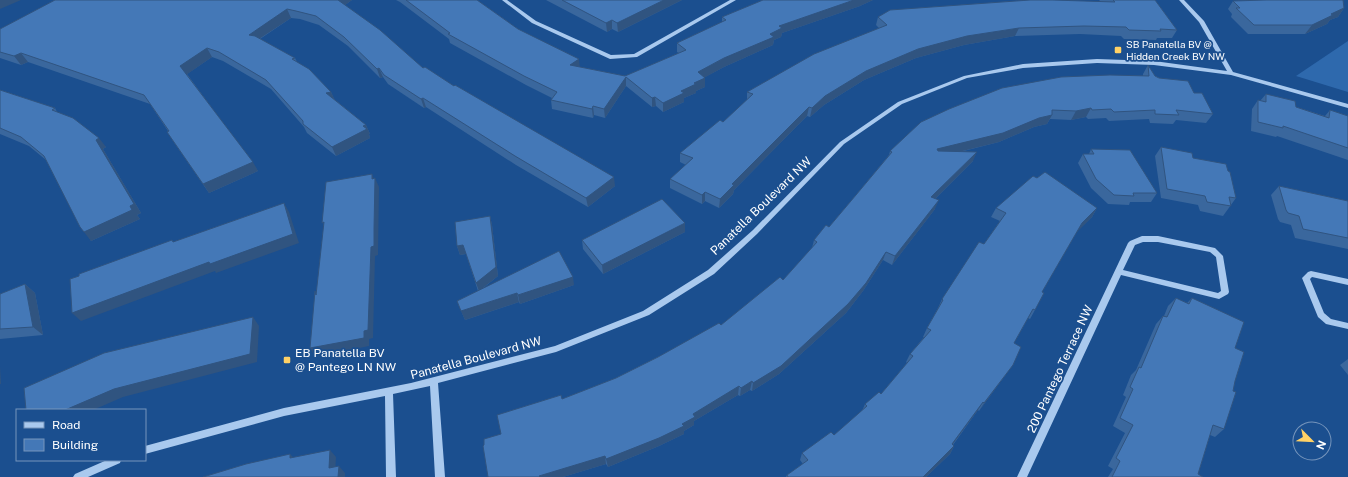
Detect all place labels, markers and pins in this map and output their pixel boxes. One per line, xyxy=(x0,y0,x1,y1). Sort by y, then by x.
place label: SB Panatella BV @ Hidden Creek BV NW xyxy=(1126,38,1225,62)
marker: SB Panatella BV @ Hidden Creek BV NW xyxy=(1113,45,1123,55)
place label: EB Panatella BV @ Pantego LN NW xyxy=(295,346,397,374)
marker: EB Panatella BV @ Pantego LN NW xyxy=(282,355,292,365)

